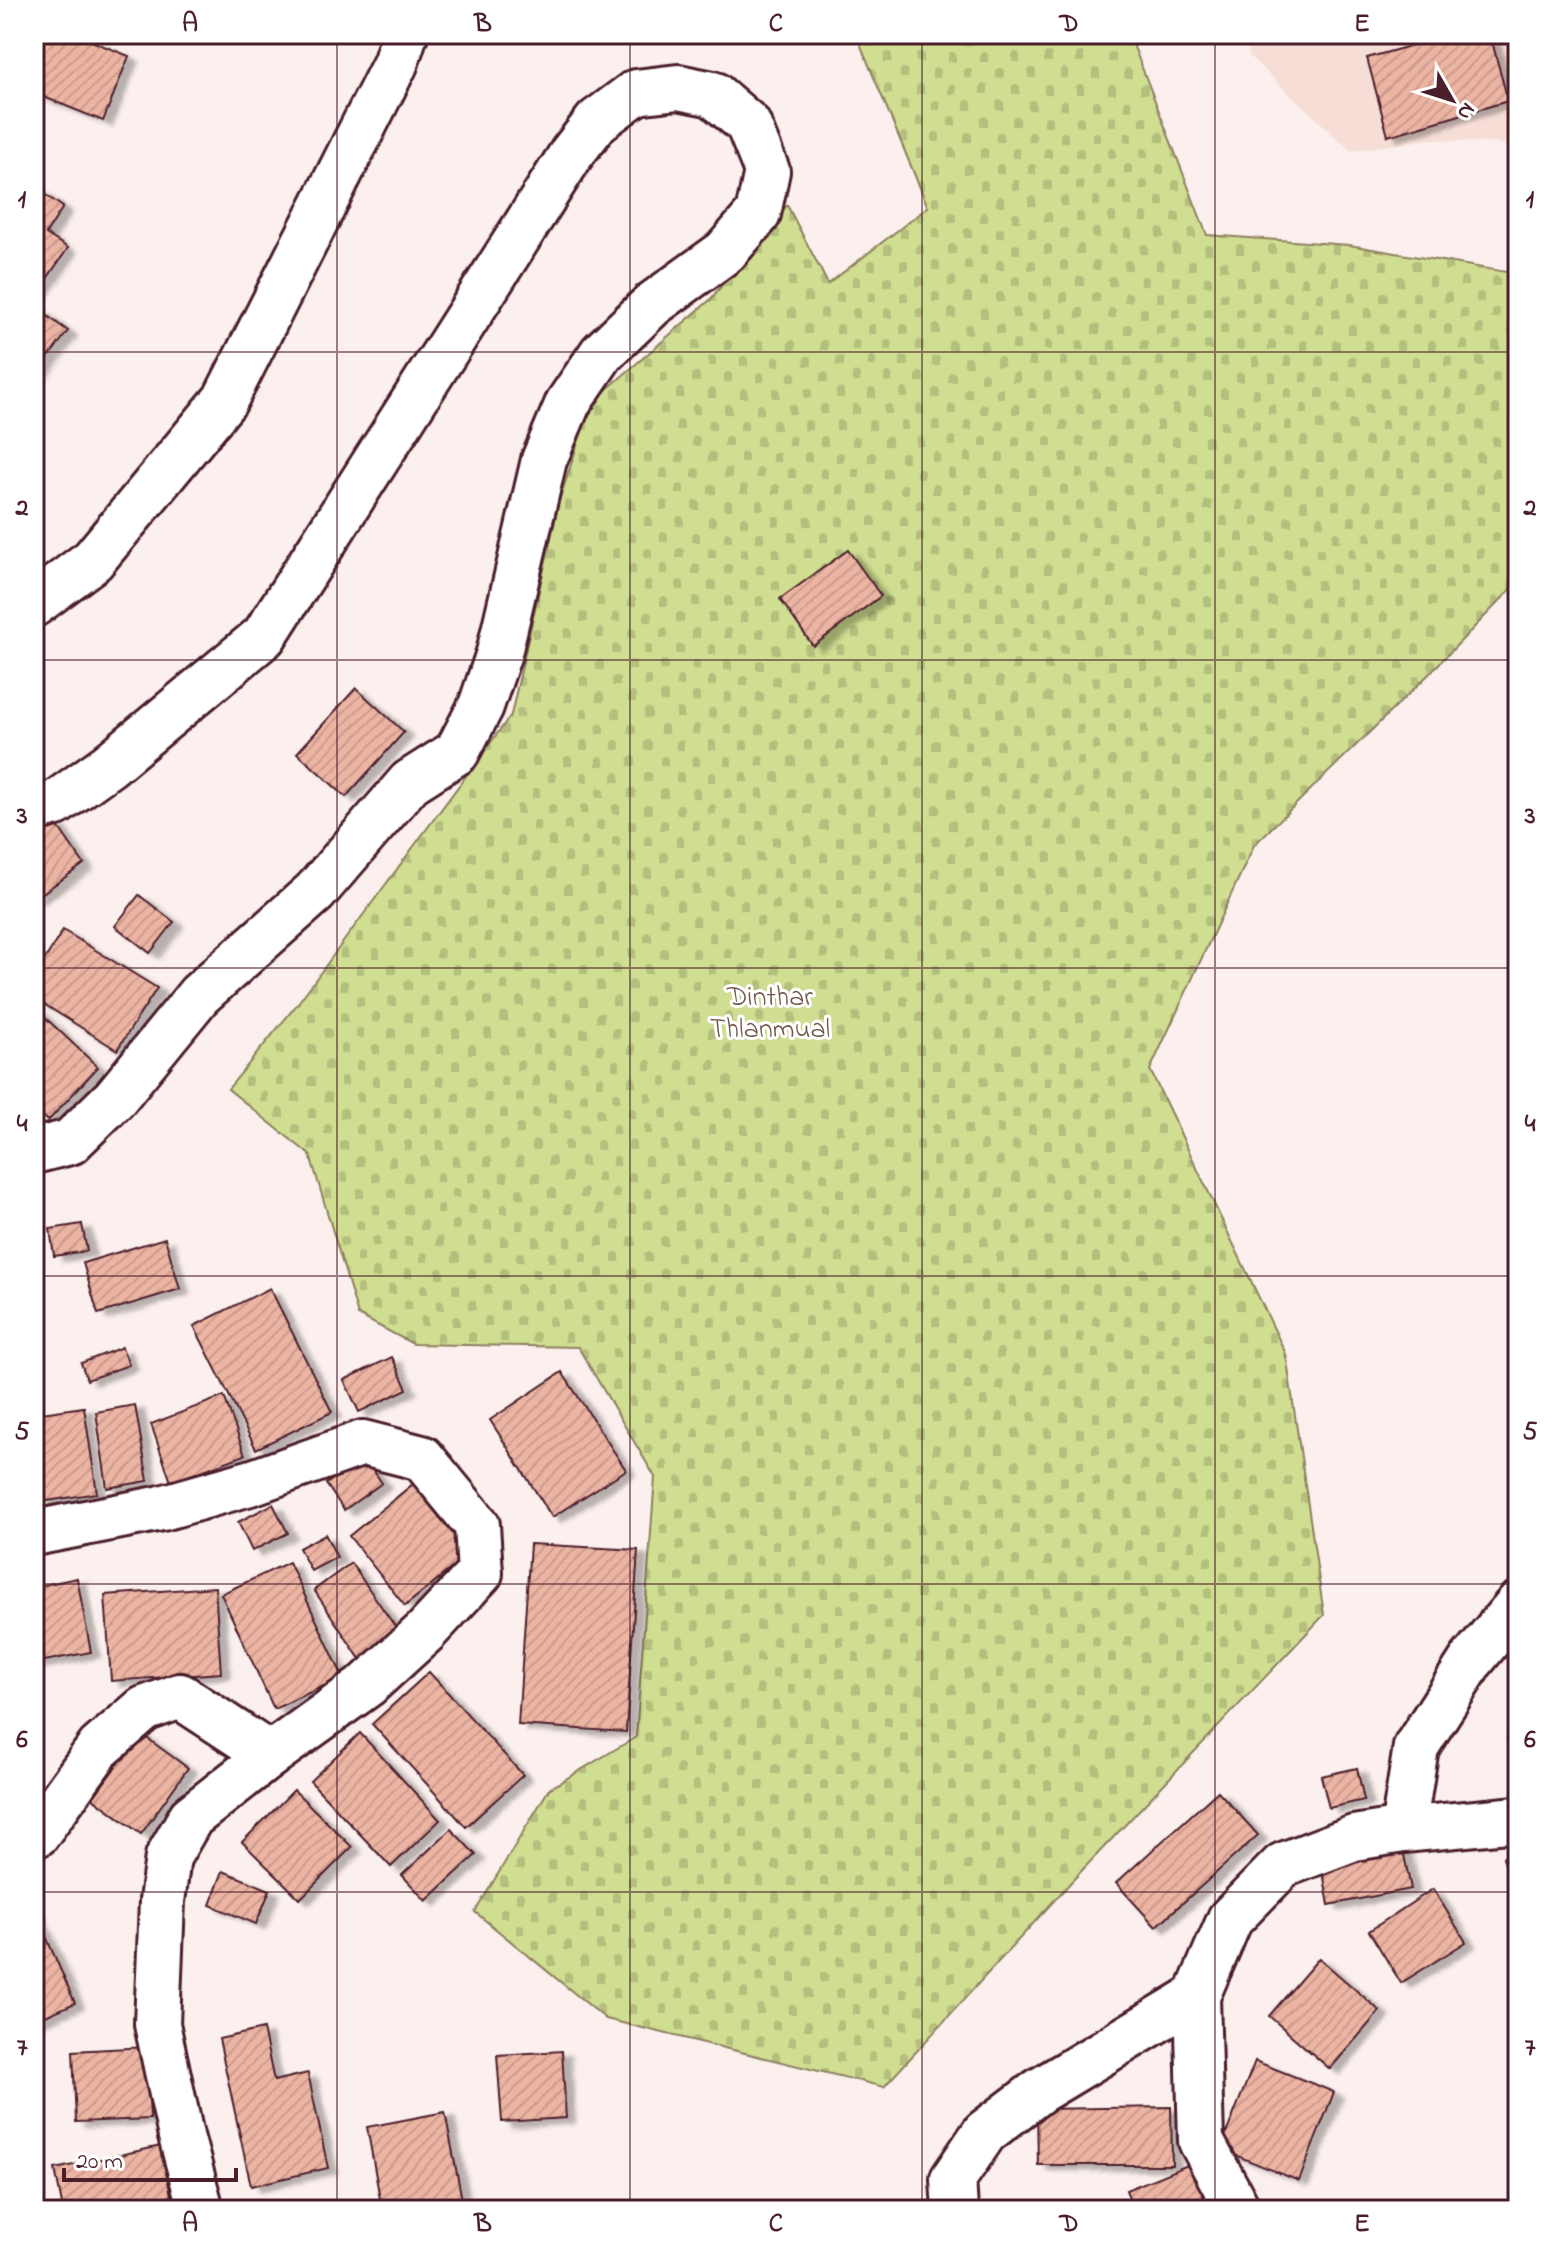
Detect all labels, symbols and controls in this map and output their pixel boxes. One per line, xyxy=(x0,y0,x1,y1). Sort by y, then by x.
text: A xyxy=(182,6,198,44)
text: B xyxy=(473,6,492,44)
text: C xyxy=(769,6,783,44)
text: D xyxy=(1058,6,1079,44)
text: E xyxy=(1354,6,1370,44)
north arrow xyxy=(1412,60,1492,140)
text: N xyxy=(1448,95,1482,127)
text: 1 xyxy=(18,182,27,220)
text: 1 xyxy=(1526,182,1535,220)
text: 2 xyxy=(15,490,29,528)
text: 2 xyxy=(1523,490,1537,528)
text: 3 xyxy=(16,798,28,836)
text: 3 xyxy=(1524,798,1536,836)
park label: Dinthar Thlanmual xyxy=(710,978,830,1051)
text: 4 xyxy=(17,1106,28,1144)
text: 4 xyxy=(1525,1106,1536,1144)
text: 5 xyxy=(15,1414,30,1452)
text: 5 xyxy=(1523,1414,1538,1452)
text: 6 xyxy=(16,1722,28,1760)
text: 6 xyxy=(1524,1722,1536,1760)
text: 7 xyxy=(17,2030,28,2068)
text: 7 xyxy=(1525,2030,1536,2068)
scale bar xyxy=(64,2132,236,2182)
text: 20 m xyxy=(76,2145,123,2180)
text: A xyxy=(182,2206,198,2244)
text: B xyxy=(473,2206,492,2244)
text: C xyxy=(769,2206,783,2244)
text: D xyxy=(1058,2206,1079,2244)
text: E xyxy=(1354,2206,1370,2244)

